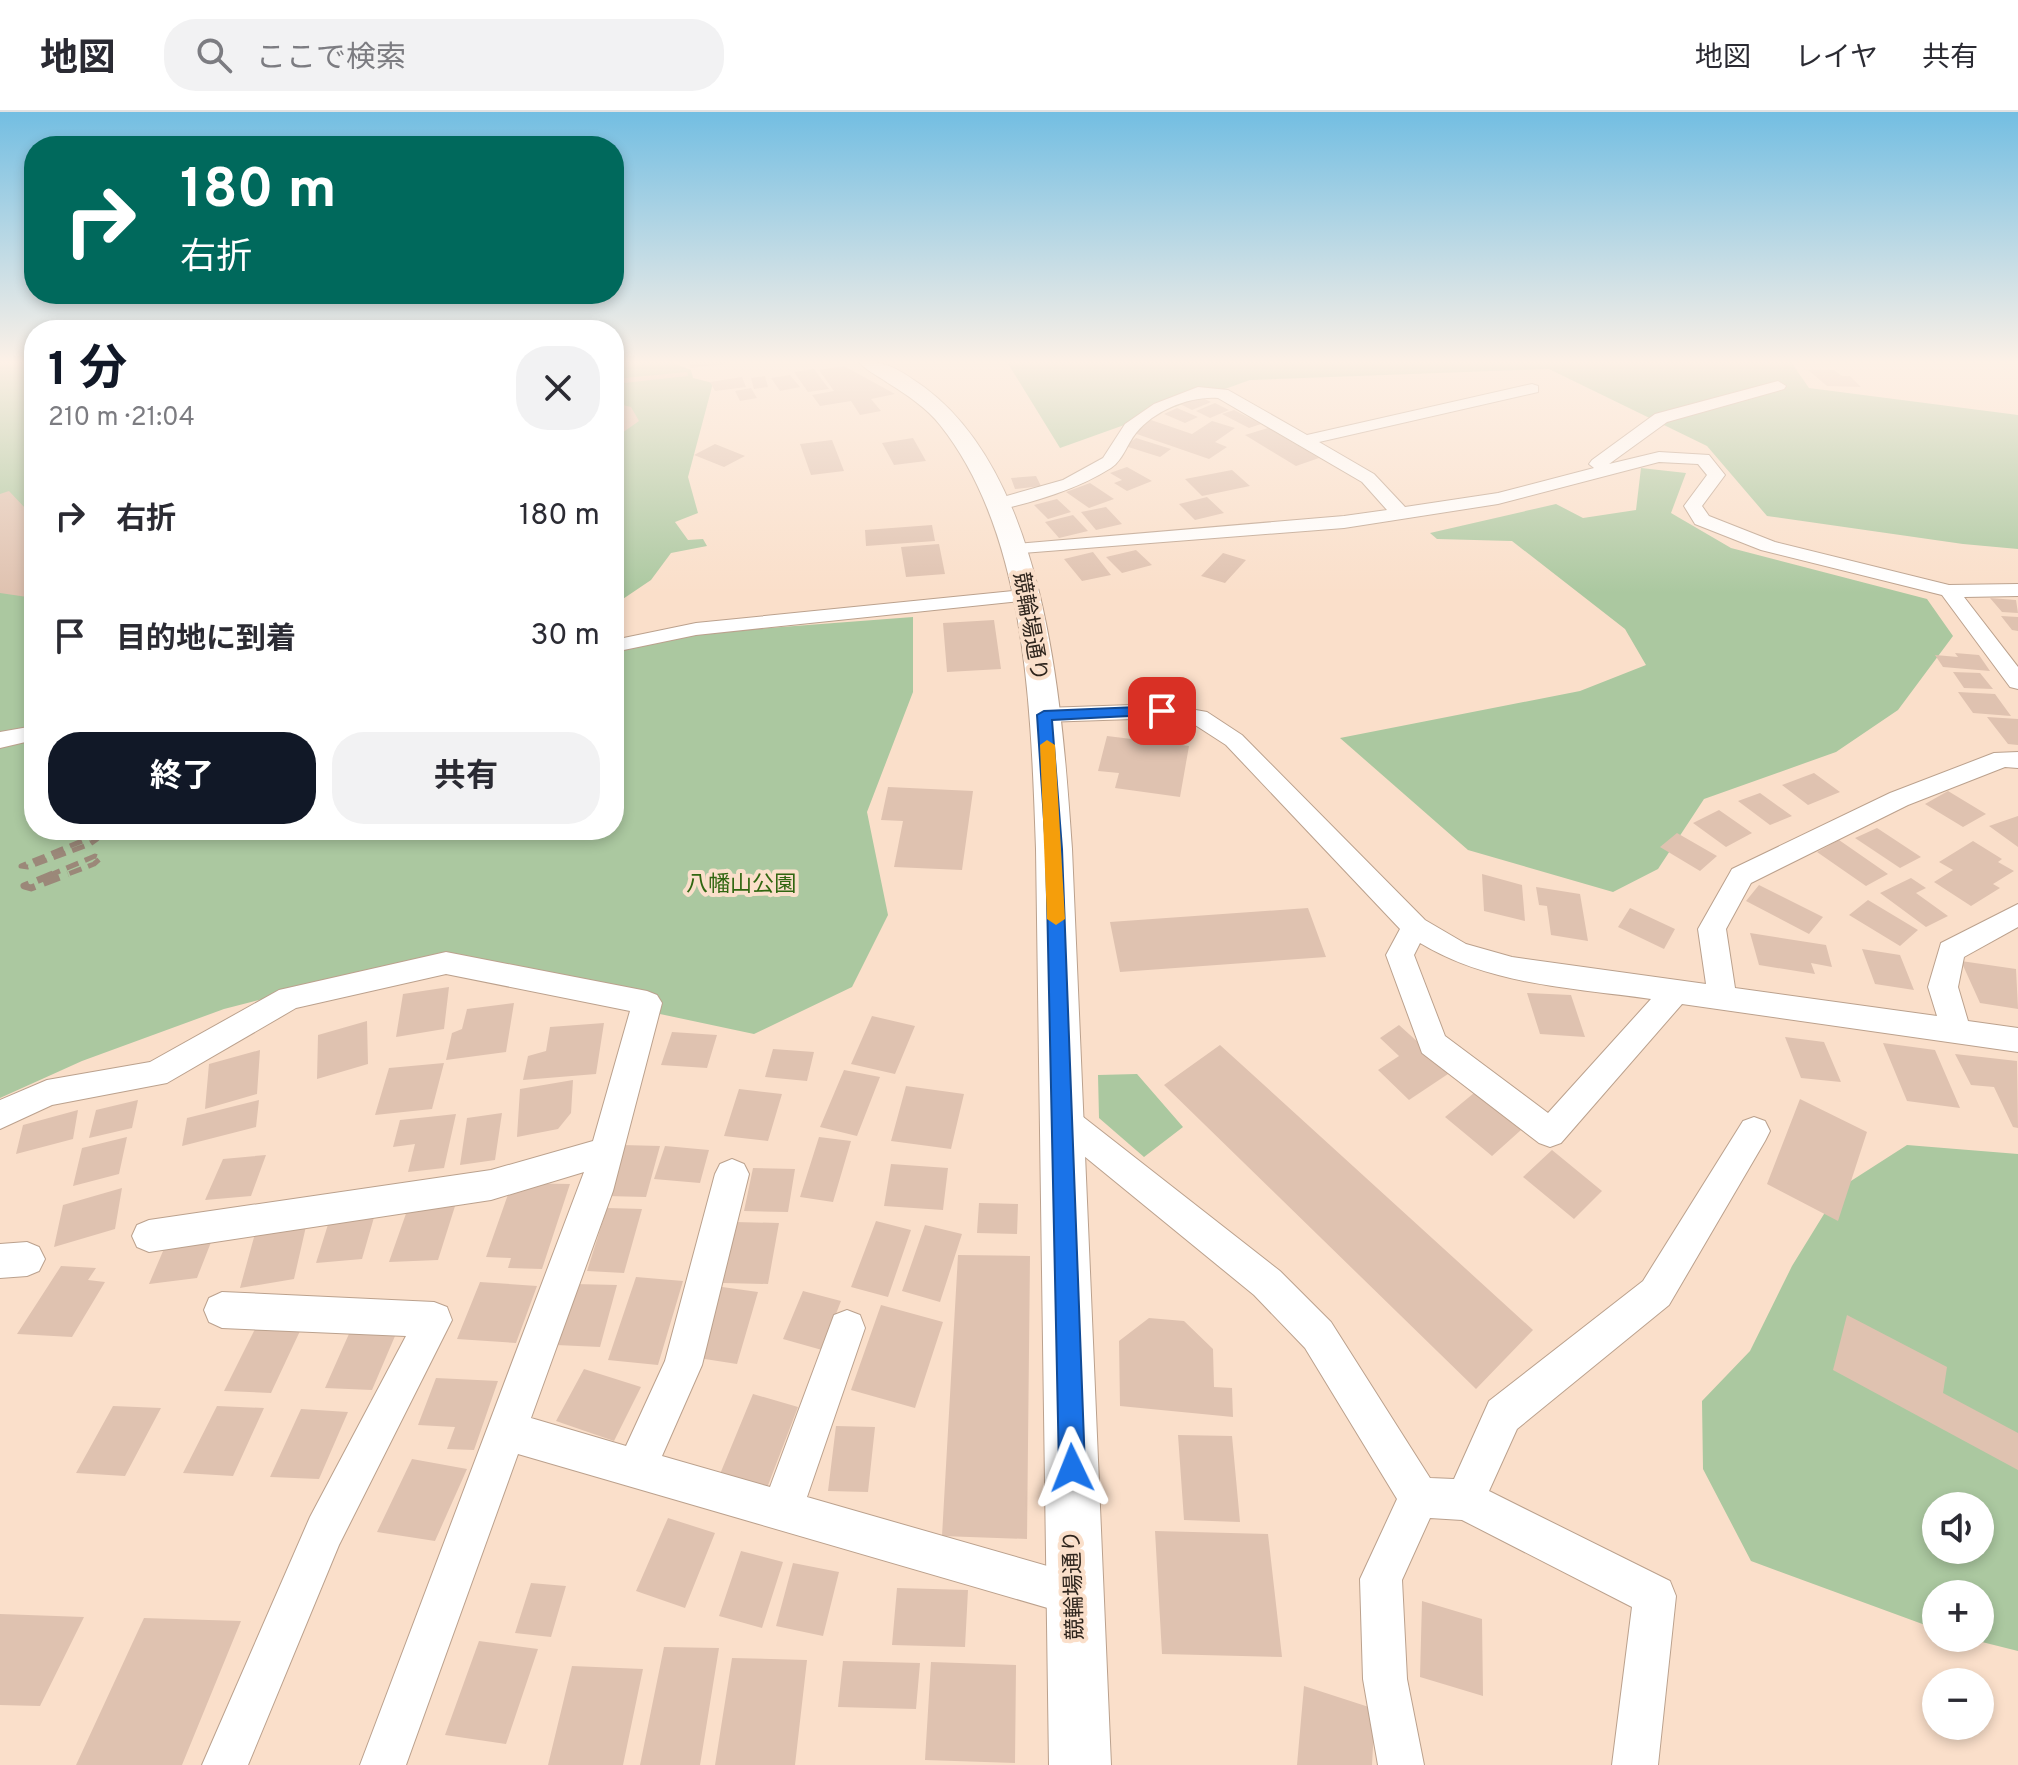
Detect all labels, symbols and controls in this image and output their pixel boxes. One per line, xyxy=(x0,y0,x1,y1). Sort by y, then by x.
search box xyxy=(164,19,724,91)
icon: search xyxy=(192,33,236,77)
text: 地図 xyxy=(40,36,116,85)
text: ここで検索 xyxy=(256,41,406,78)
text: 地図 xyxy=(1695,41,1751,77)
text: レイヤ xyxy=(1795,41,1878,77)
text: 共有 xyxy=(1922,41,1978,77)
text: 180 m xyxy=(180,157,337,227)
icon: right xyxy=(48,168,152,272)
text: 右折 xyxy=(180,236,252,282)
text: 1 分 xyxy=(48,342,127,402)
button: close xyxy=(516,346,600,430)
text: 210 m · 21:04 xyxy=(48,402,195,435)
icon: right xyxy=(48,494,92,538)
text: 180 m xyxy=(519,498,600,535)
text: 右折 xyxy=(116,502,176,539)
street label: 競輪場通り xyxy=(1006,570,1052,684)
icon: arrive xyxy=(48,614,92,658)
text: 30 m xyxy=(531,618,600,655)
text: 目的地に到着 xyxy=(116,622,296,659)
pin xyxy=(1128,677,1196,745)
icon: arrive xyxy=(1140,689,1184,733)
button: 終了 xyxy=(48,732,316,824)
button: 共有 xyxy=(332,732,600,824)
park label: 八幡山公園 xyxy=(686,872,796,899)
position arrow xyxy=(1030,1426,1114,1510)
map controls xyxy=(1922,1492,1994,1740)
button: sound xyxy=(1922,1492,1994,1564)
street label: 競輪場通り xyxy=(1060,1530,1090,1640)
button: + xyxy=(1922,1580,1994,1652)
button: − xyxy=(1922,1668,1994,1740)

